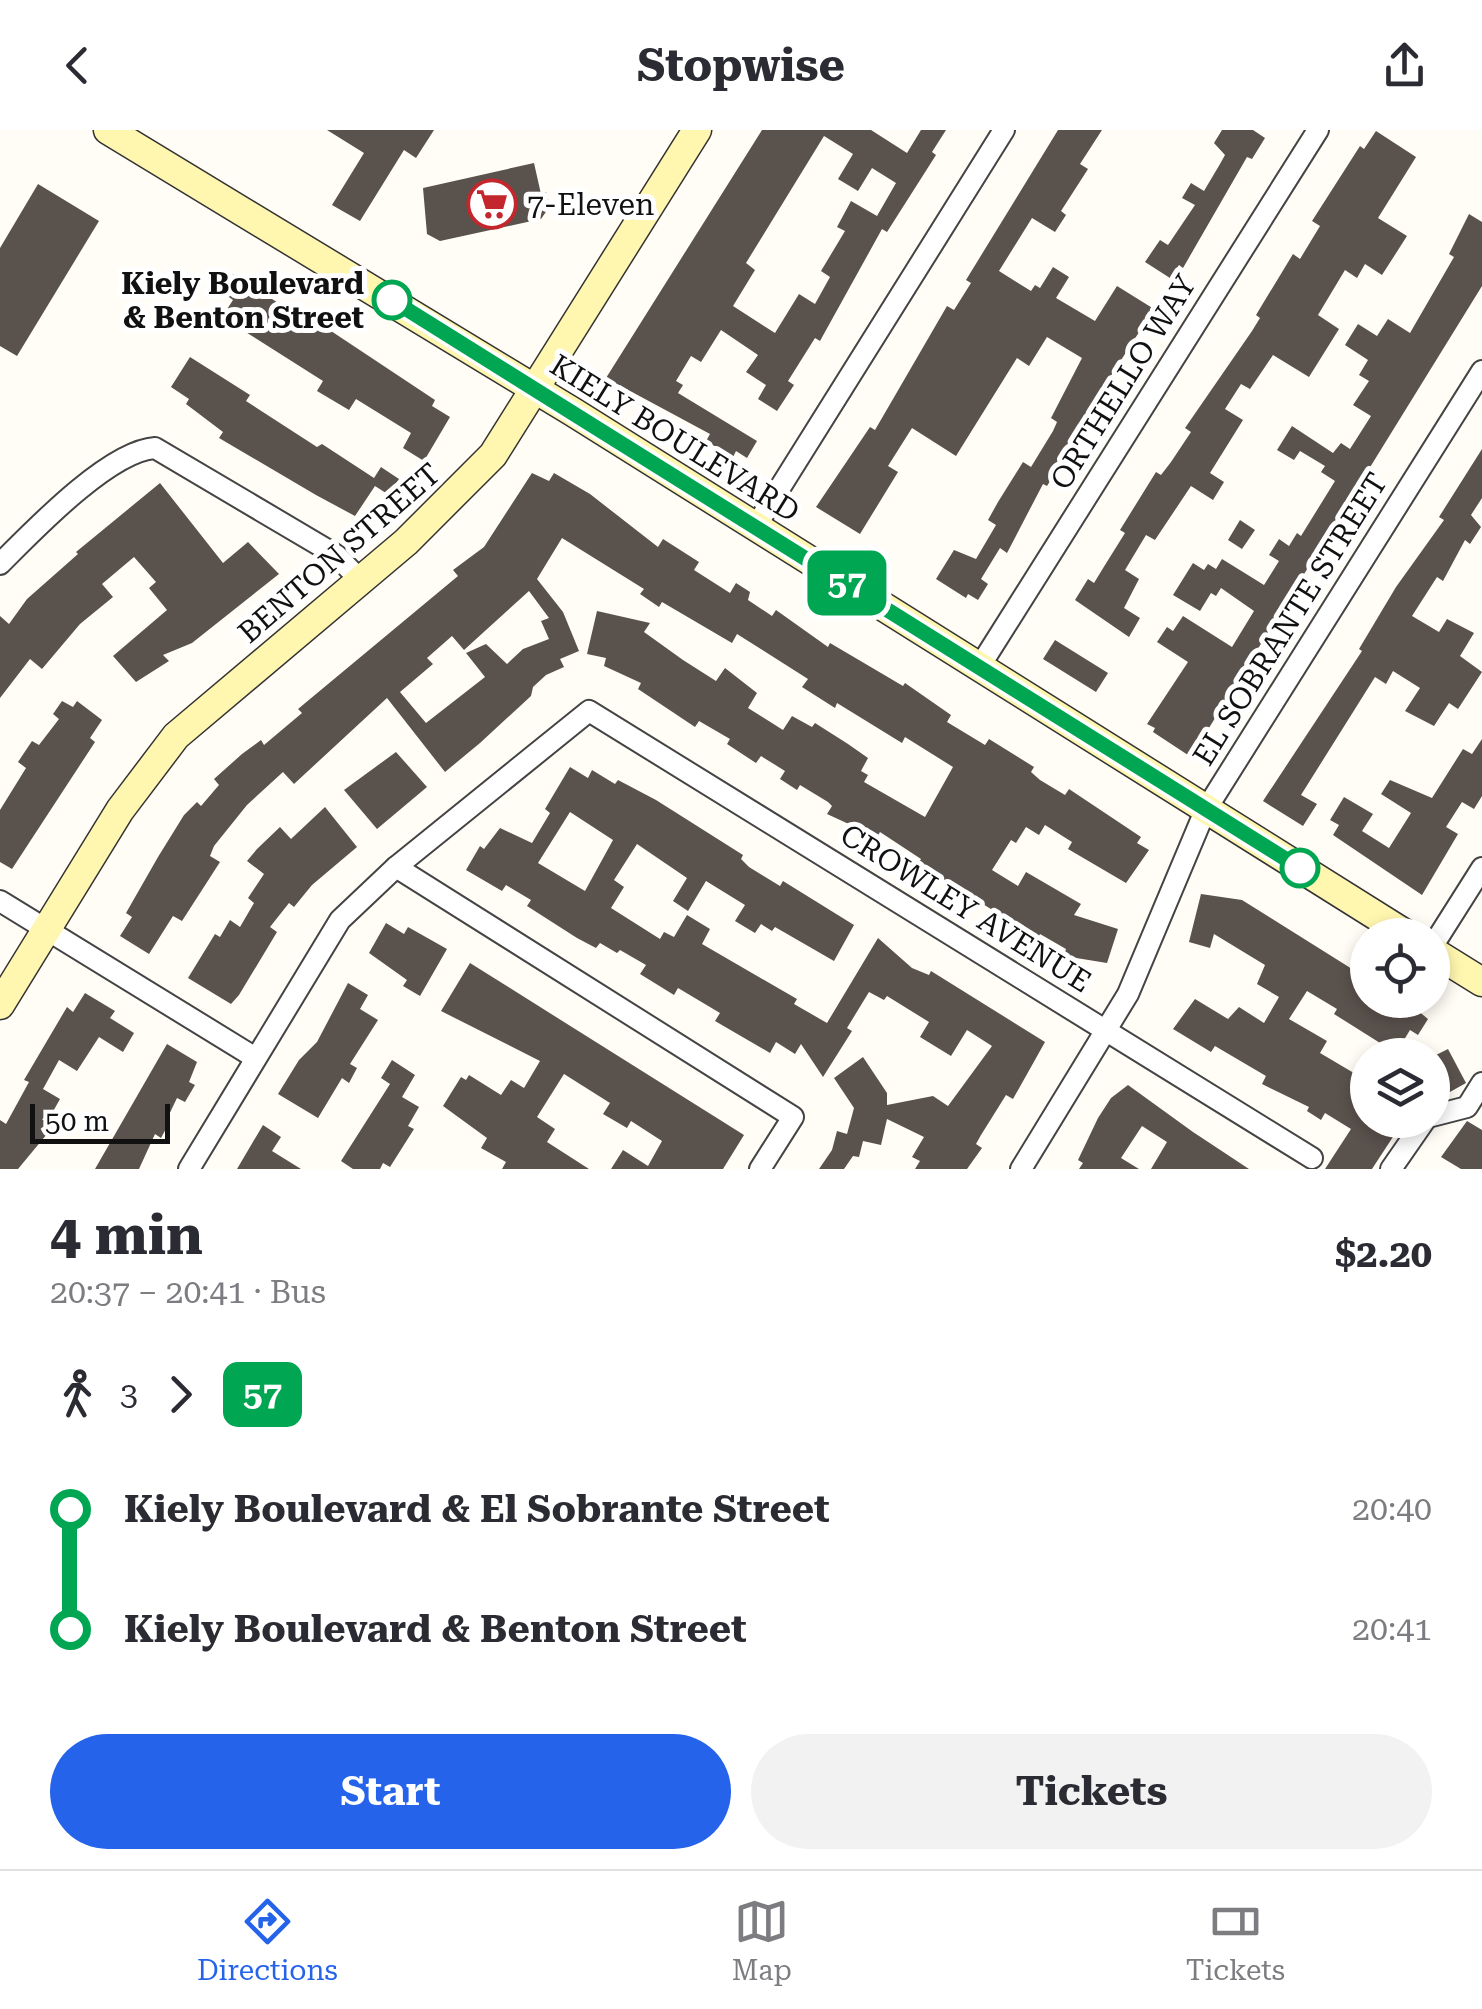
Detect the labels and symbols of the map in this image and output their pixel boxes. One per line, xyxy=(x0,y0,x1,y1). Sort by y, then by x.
supermarket icon: 7-Eleven xyxy=(466,178,518,230)
place label: 7-Eleven xyxy=(527,187,654,222)
place label: Kiely Boulevard & Benton Street xyxy=(121,266,364,335)
street label: ORTHELLO WAY xyxy=(1043,268,1203,496)
marker: Kiely Boulevard & Benton Street xyxy=(373,281,411,319)
street label: KIELY BOULEVARD xyxy=(544,347,806,529)
street label: BENTON STREET xyxy=(231,456,447,650)
street label: EL SOBRANTE STREET xyxy=(1186,466,1394,772)
line badge: 57 xyxy=(802,550,892,616)
street label: CROWLEY AVENUE xyxy=(834,817,1098,999)
unlabelled marker xyxy=(1281,849,1319,887)
scale bar xyxy=(30,1099,170,1144)

